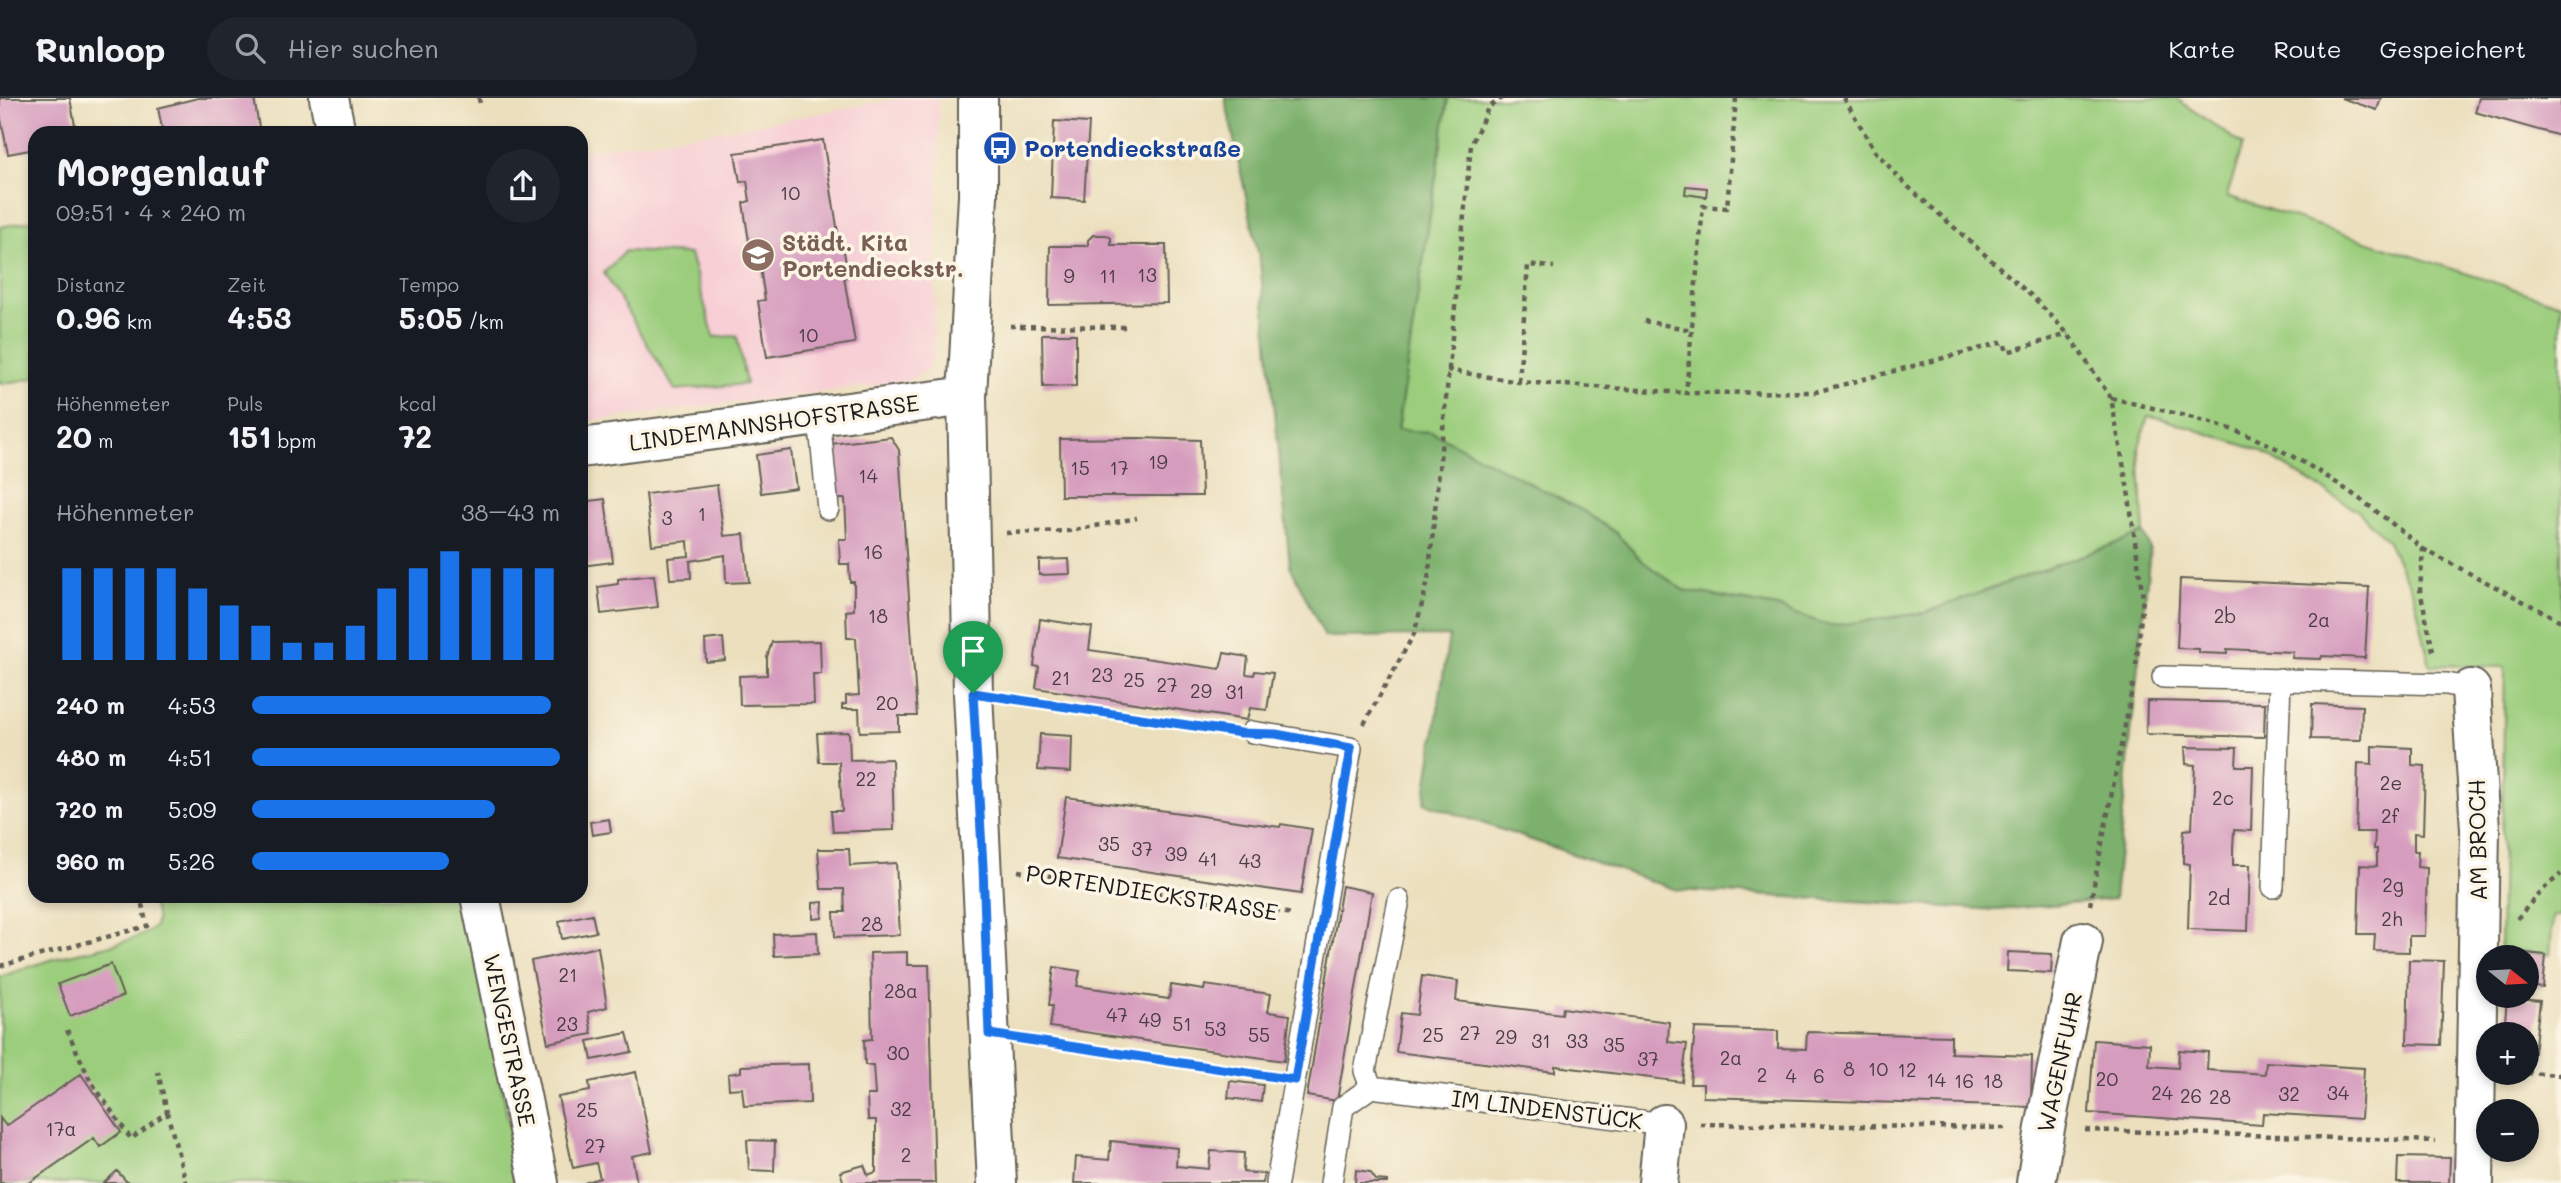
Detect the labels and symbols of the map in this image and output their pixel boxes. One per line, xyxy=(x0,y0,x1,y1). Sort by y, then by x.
bus stop icon: Portendieckstraße xyxy=(981,129,1019,167)
place label: Portendieckstraße xyxy=(1024,133,1241,163)
house number: 10 xyxy=(780,180,800,205)
place label: Städt. Kita Portendieckstr. xyxy=(782,227,964,283)
school or university icon: Städt. Kita Portendieckstr. xyxy=(739,236,777,274)
house number: 13 xyxy=(1137,262,1157,287)
house number: 9 xyxy=(1063,263,1075,288)
house number: 11 xyxy=(1100,263,1117,288)
house number: 10 xyxy=(798,322,818,347)
street label: LINDEMANNSHOFSTRASSE xyxy=(627,387,921,457)
house number: 19 xyxy=(1148,449,1168,474)
house number: 15 xyxy=(1070,455,1090,480)
house number: 17 xyxy=(1109,455,1129,480)
house number: 14 xyxy=(858,463,878,488)
house number: 1 xyxy=(698,501,706,526)
house number: 3 xyxy=(661,505,673,530)
house number: 16 xyxy=(863,539,883,564)
house number: 18 xyxy=(868,603,888,628)
house number: 2b xyxy=(2214,603,2236,628)
house number: 2a xyxy=(2308,607,2330,632)
pin xyxy=(943,621,1003,693)
house number: 23 xyxy=(1091,662,1113,687)
house number: 21 xyxy=(1051,665,1071,690)
house number: 25 xyxy=(1123,667,1145,692)
house number: 27 xyxy=(1156,672,1178,697)
house number: 29 xyxy=(1190,678,1212,703)
house number: 31 xyxy=(1225,679,1245,704)
house number: 20 xyxy=(876,690,898,715)
house number: 22 xyxy=(855,766,877,791)
house number: 2e xyxy=(2380,770,2402,795)
street label: AM BROCH xyxy=(2461,779,2493,901)
house number: 2c xyxy=(2212,785,2234,810)
house number: 2f xyxy=(2381,803,2400,828)
house number: 35 xyxy=(1098,831,1120,856)
house number: 37 xyxy=(1131,836,1153,861)
house number: 39 xyxy=(1165,841,1187,866)
house number: 41 xyxy=(1198,846,1218,871)
house number: 43 xyxy=(1239,848,1261,873)
street label: PORTENDIECKSTRASSE xyxy=(1024,857,1280,927)
house number: 2g xyxy=(2382,872,2404,897)
house number: 2d xyxy=(2208,885,2230,910)
house number: 2h xyxy=(2381,906,2403,931)
house number: 28 xyxy=(861,911,883,936)
north arrow xyxy=(2476,945,2539,1008)
street label: WENGESTRASSE xyxy=(477,951,543,1129)
house number: 21 xyxy=(558,962,578,987)
house number: 28a xyxy=(884,978,918,1003)
street label: WAGENFUHR xyxy=(2029,989,2089,1135)
house number: 47 xyxy=(1106,1002,1128,1027)
house number: 49 xyxy=(1139,1007,1161,1032)
house number: 23 xyxy=(556,1011,578,1036)
house number: 51 xyxy=(1172,1011,1192,1036)
house number: 53 xyxy=(1204,1016,1226,1041)
house number: 27 xyxy=(1459,1020,1481,1045)
house number: 55 xyxy=(1248,1022,1270,1047)
house number: 25 xyxy=(1422,1022,1444,1047)
house number: 29 xyxy=(1495,1024,1517,1049)
house number: 31 xyxy=(1531,1028,1551,1053)
house number: 33 xyxy=(1566,1028,1588,1053)
house number: 35 xyxy=(1603,1032,1625,1057)
house number: 30 xyxy=(887,1040,910,1065)
house number: 2a xyxy=(1720,1045,1742,1070)
house number: 37 xyxy=(1637,1046,1659,1071)
house number: 8 xyxy=(1843,1056,1855,1081)
house number: 10 xyxy=(1868,1056,1888,1081)
house number: 12 xyxy=(1897,1057,1917,1082)
house number: 2 xyxy=(1757,1062,1767,1087)
house number: 4 xyxy=(1785,1063,1797,1088)
house number: 6 xyxy=(1813,1063,1825,1088)
house number: 20 xyxy=(2096,1066,2118,1091)
house number: 14 xyxy=(1926,1067,1946,1092)
house number: 16 xyxy=(1954,1068,1974,1093)
house number: 18 xyxy=(1983,1068,2003,1093)
house number: 24 xyxy=(2151,1080,2173,1105)
house number: 34 xyxy=(2327,1080,2349,1105)
house number: 32 xyxy=(2278,1081,2300,1106)
street label: IM LINDENSTÜCK xyxy=(1450,1082,1644,1136)
house number: 26 xyxy=(2180,1083,2202,1108)
house number: 28 xyxy=(2209,1084,2231,1109)
house number: 32 xyxy=(890,1096,912,1121)
house number: 25 xyxy=(576,1097,598,1122)
house number: 17a xyxy=(46,1116,76,1141)
house number: 27 xyxy=(584,1133,606,1158)
house number: 2 xyxy=(901,1142,911,1167)

